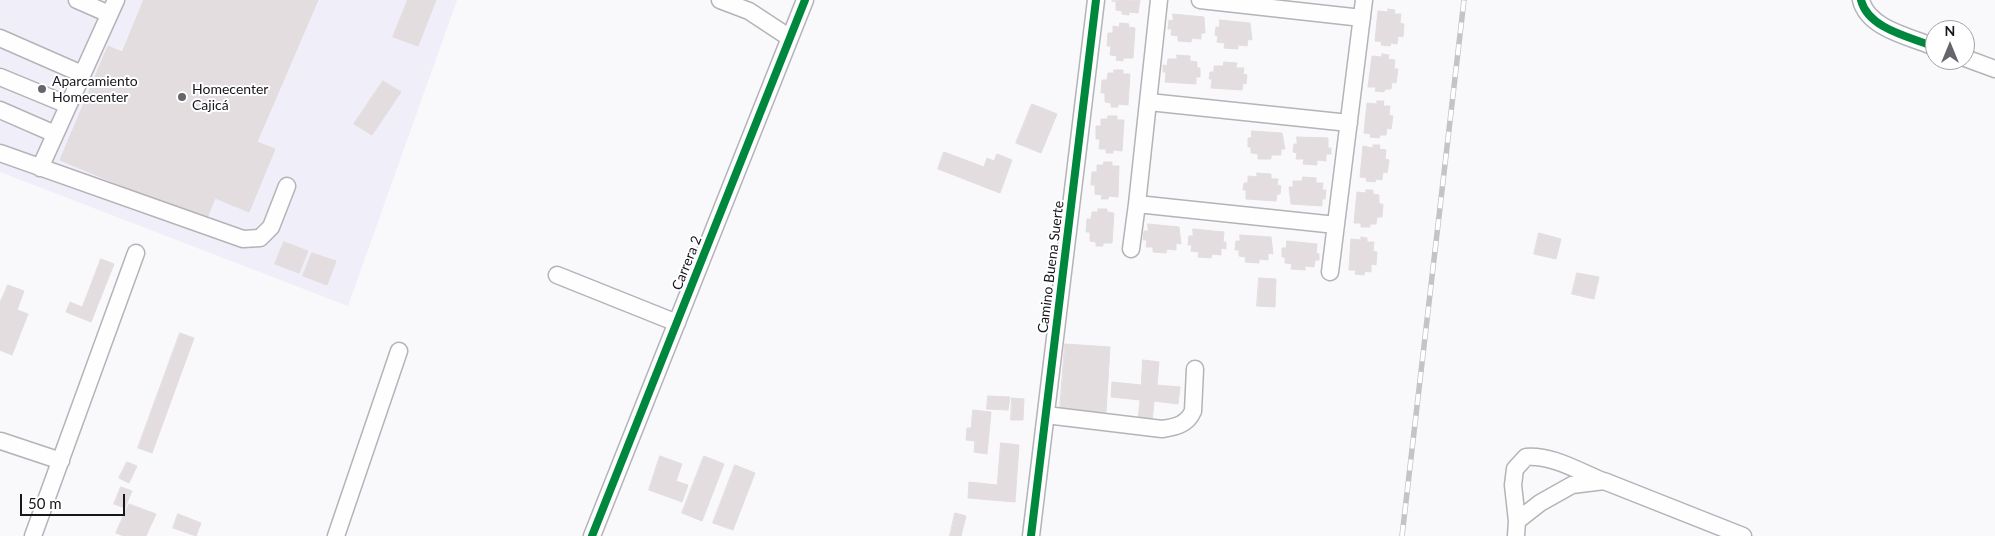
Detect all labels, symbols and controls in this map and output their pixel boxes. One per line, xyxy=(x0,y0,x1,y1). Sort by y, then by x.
north arrow xyxy=(1925,20,1975,70)
text: N xyxy=(1945,22,1955,39)
place label: Aparcamiento Homecenter xyxy=(52,73,138,105)
place label: Homecenter Cajicá xyxy=(192,81,268,114)
marker: Aparcamiento Homecenter xyxy=(36,83,48,95)
marker: Homecenter Cajicá xyxy=(176,91,188,103)
street label: Camino Buena Suerte xyxy=(1035,200,1067,334)
street label: Carrera 2 xyxy=(668,233,706,293)
scale bar xyxy=(22,484,128,516)
text: 50 m xyxy=(28,494,62,512)

